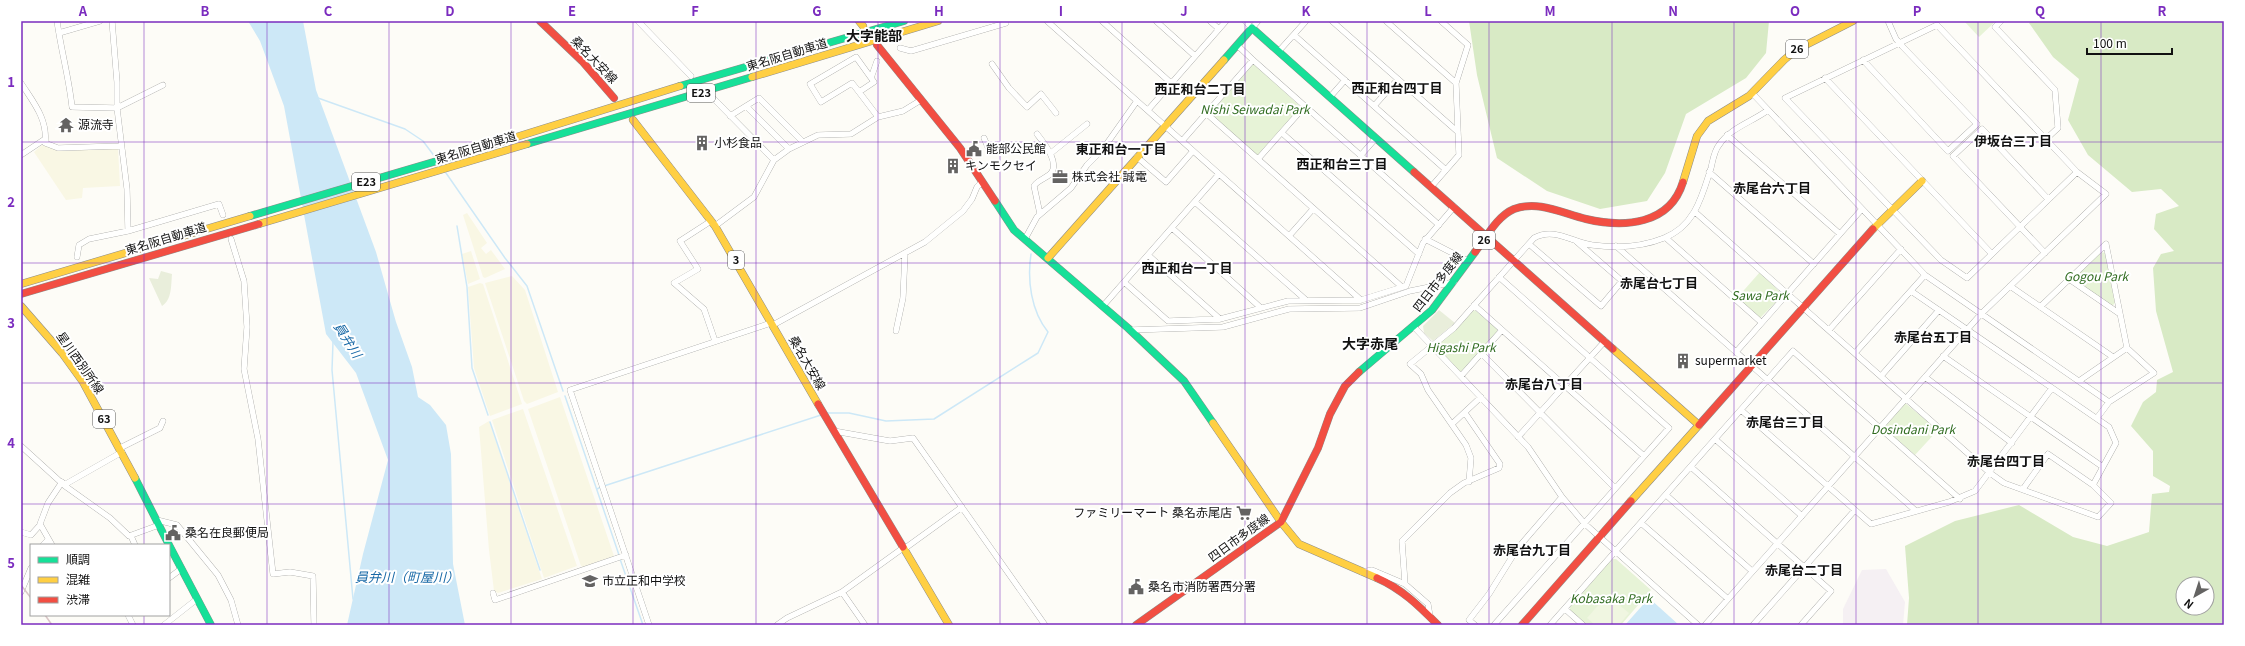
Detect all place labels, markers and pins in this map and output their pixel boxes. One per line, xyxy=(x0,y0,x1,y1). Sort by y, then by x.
place label: 源流寺 xyxy=(78,115,114,132)
temple icon: 源流寺 xyxy=(57,116,75,134)
place label: 小杉食品 xyxy=(714,133,762,150)
building icon: 小杉食品 xyxy=(693,134,711,152)
place label: 能部公民館 xyxy=(986,139,1046,156)
public building icon: 能部公民館 xyxy=(965,140,983,158)
place label: キンモクセイ xyxy=(965,156,1037,173)
building icon: キンモクセイ xyxy=(944,157,962,175)
place label: 株式会社 誠電 xyxy=(1072,167,1147,184)
office icon: 株式会社 誠電 xyxy=(1051,168,1069,186)
place label: supermarket xyxy=(1695,351,1767,368)
building icon: supermarket xyxy=(1674,352,1692,370)
place label: ファミリーマート 桑名赤尾店 xyxy=(1073,503,1232,520)
supermarket icon: ファミリーマート 桑名赤尾店 xyxy=(1235,504,1253,522)
place label: 桑名在良郵便局 xyxy=(185,523,269,540)
public building icon: 桑名在良郵便局 xyxy=(164,524,182,542)
place label: 市立正和中学校 xyxy=(602,571,686,588)
school or university icon: 市立正和中学校 xyxy=(581,572,599,590)
place label: 桑名市消防署西分署 xyxy=(1148,577,1256,594)
public building icon: 桑名市消防署西分署 xyxy=(1127,578,1145,596)

